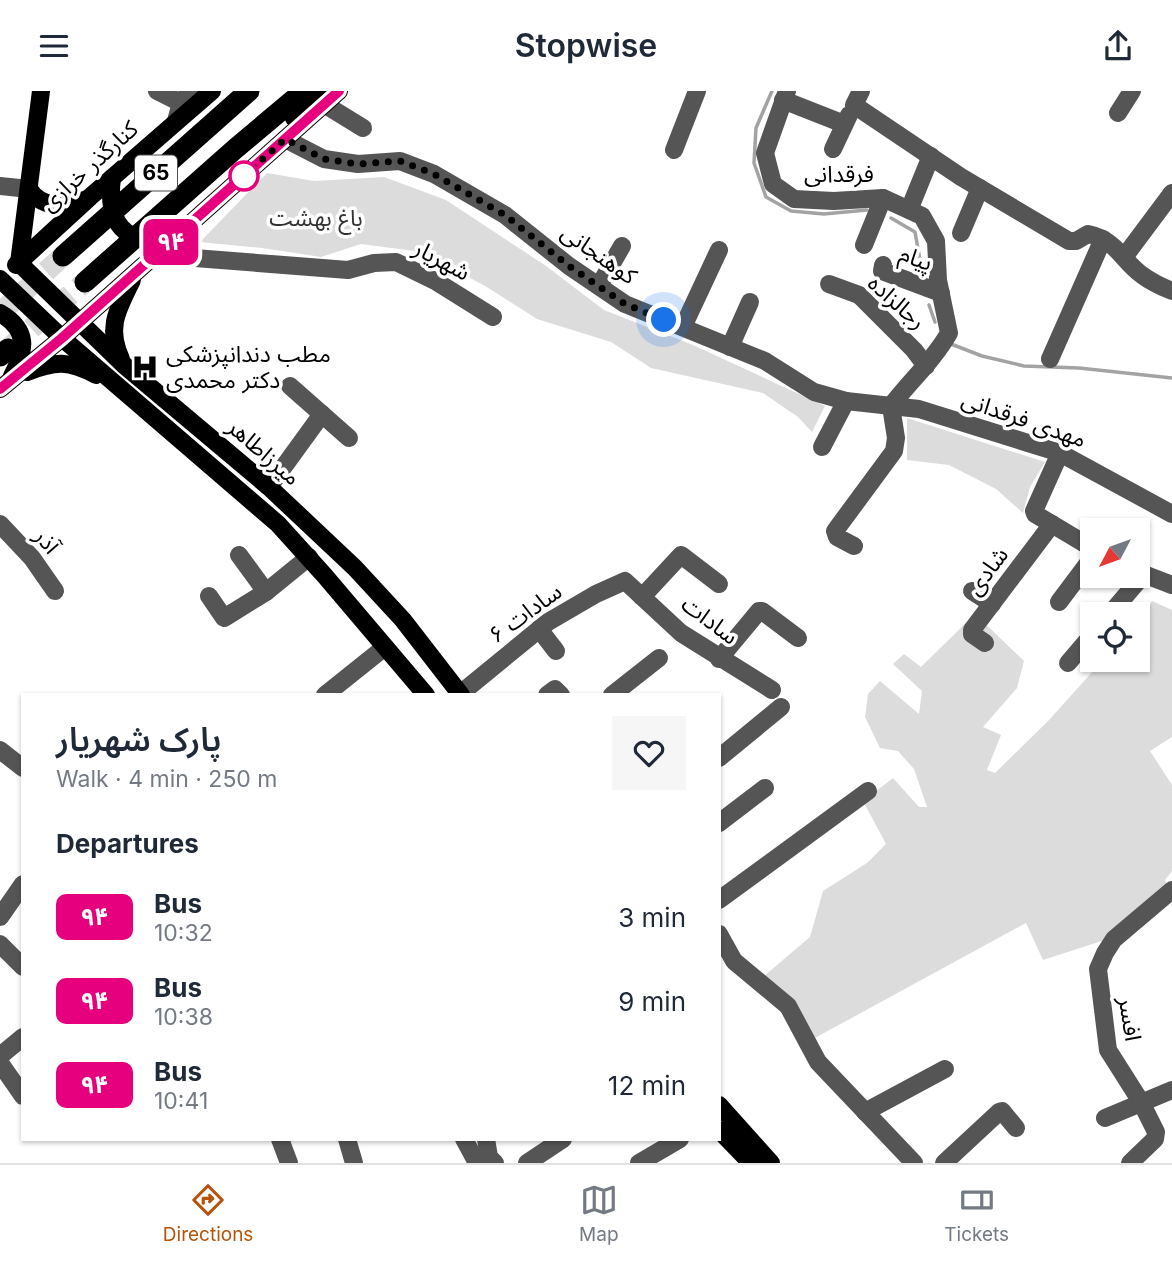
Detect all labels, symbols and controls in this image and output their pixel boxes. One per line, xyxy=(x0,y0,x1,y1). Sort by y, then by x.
text: Stopwise xyxy=(515,26,657,65)
icon: menu xyxy=(35,27,73,65)
icon: share xyxy=(1099,27,1137,65)
street label: کنارگذر خرازی xyxy=(34,115,144,217)
road number: 65 xyxy=(135,155,177,191)
street label: فرقدانی xyxy=(804,160,874,188)
unlabelled marker xyxy=(229,161,259,191)
park label: باغ بهشت xyxy=(269,204,363,235)
street label: کوهنجانی xyxy=(556,218,643,290)
line badge: ۹۴ xyxy=(140,219,202,265)
text: ۹۴ xyxy=(157,227,185,256)
street label: شهریار xyxy=(408,233,475,286)
street label: پیام xyxy=(894,239,936,281)
street label: رجالزاده xyxy=(862,269,932,335)
your location xyxy=(646,302,681,337)
place label: مطب دندانپزشکی دکتر محمدی xyxy=(166,340,331,394)
hospital icon: مطب دندانپزشکی دکتر محمدی xyxy=(130,352,160,382)
street label: مهدی فرقدانی xyxy=(958,385,1090,453)
street label: میرزاطاهر xyxy=(221,412,306,491)
north arrow xyxy=(1080,518,1150,588)
map controls xyxy=(1080,518,1150,672)
street label: آذر xyxy=(28,522,67,560)
street label: شادی xyxy=(960,541,1014,601)
street label: سادات ۶ xyxy=(483,577,567,649)
street label: سادات xyxy=(676,590,744,650)
button: locate xyxy=(1080,602,1150,672)
button: heart xyxy=(612,716,686,790)
text: پارک شهریار xyxy=(56,719,222,759)
text: Walk · 4 min · 250 m xyxy=(56,765,278,793)
text: Departures xyxy=(56,828,199,859)
text: Bus xyxy=(154,888,202,919)
text: ۹۴ xyxy=(81,902,108,931)
text: 3 min xyxy=(618,902,686,933)
text: 10:32 xyxy=(154,919,213,947)
text: Bus xyxy=(154,972,202,1003)
text: ۹۴ xyxy=(81,986,108,1015)
text: 9 min xyxy=(618,986,686,1017)
street label: افسر xyxy=(1113,994,1147,1043)
text: 10:38 xyxy=(154,1003,213,1031)
text: Bus xyxy=(154,1056,202,1087)
text: ۹۴ xyxy=(81,1070,108,1099)
text: 12 min xyxy=(608,1070,686,1101)
text: 10:41 xyxy=(154,1087,208,1115)
tab: Directions xyxy=(163,1181,253,1246)
tab: Map xyxy=(579,1181,619,1246)
tab: Tickets xyxy=(944,1181,1009,1246)

